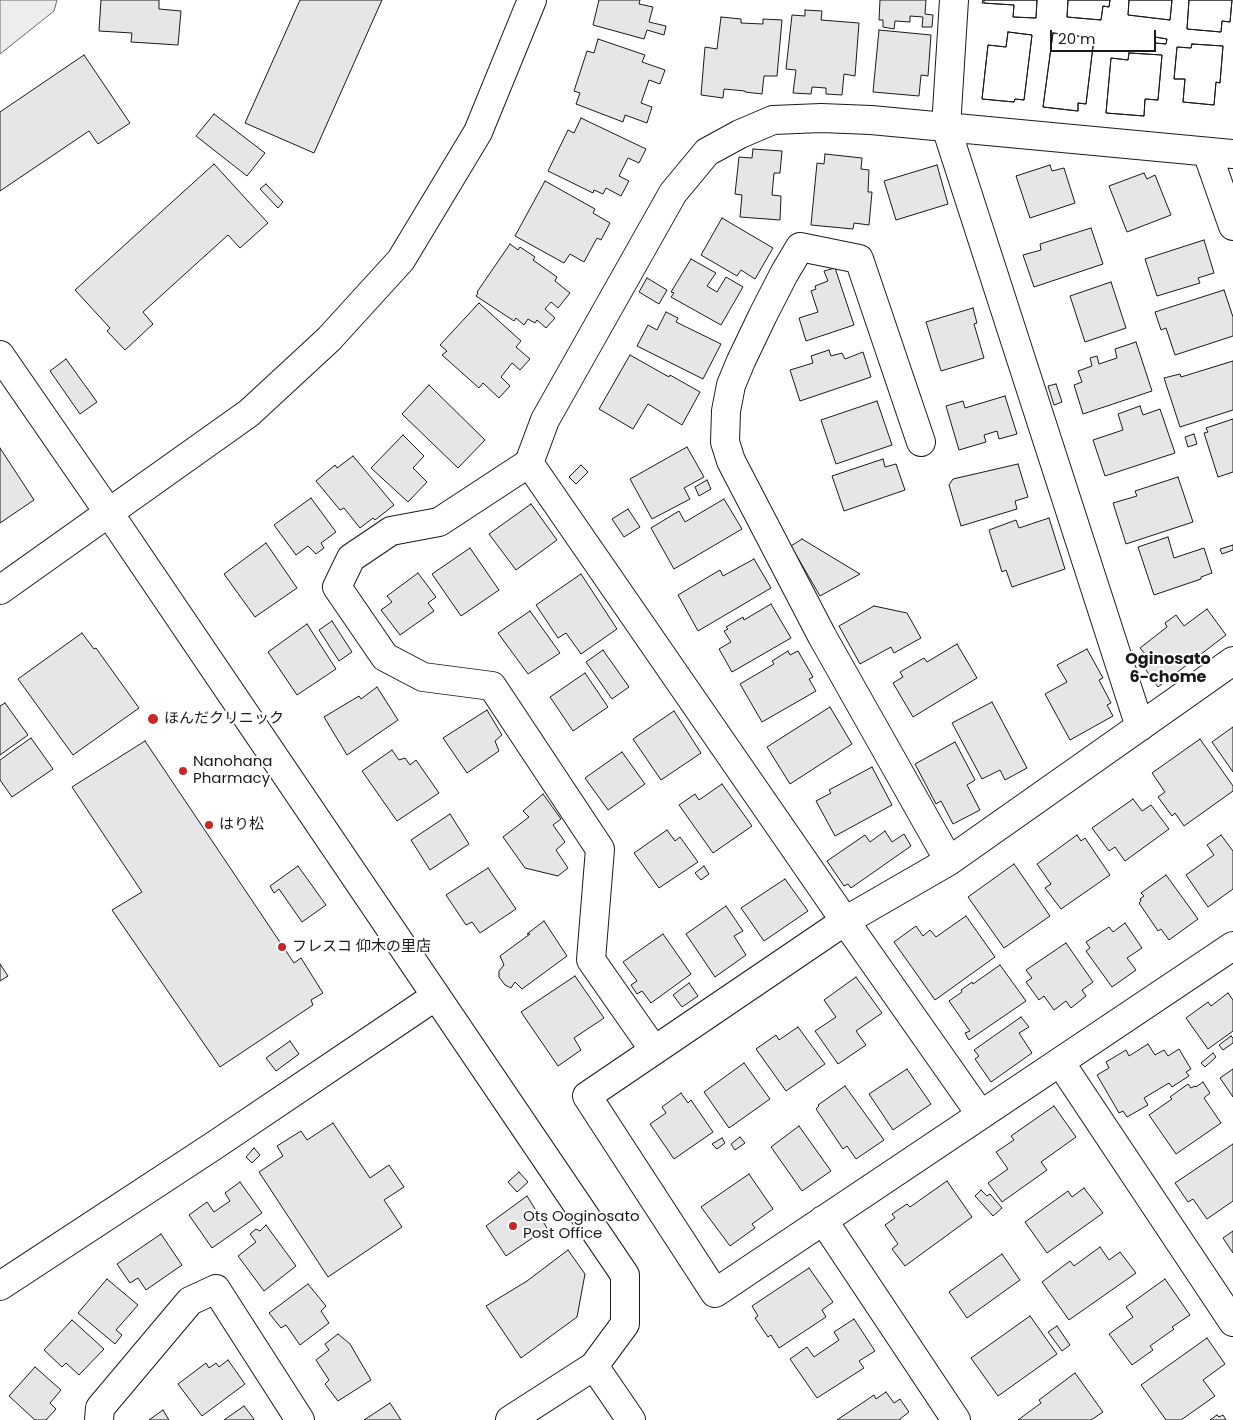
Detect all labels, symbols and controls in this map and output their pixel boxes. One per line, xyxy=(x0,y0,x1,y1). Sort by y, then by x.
scale bar xyxy=(1053,20,1159,52)
text: 20 m xyxy=(1058,28,1096,49)
district label: Oginosato 6-chome xyxy=(1125,650,1211,688)
place label: ほんだクリニック xyxy=(164,710,284,728)
marker: ほんだクリニック xyxy=(146,712,160,726)
place label: Nanohana Pharmacy xyxy=(193,753,272,788)
marker: Nanohana Pharmacy xyxy=(177,765,189,777)
place label: はり松 xyxy=(219,816,264,834)
marker: はり松 xyxy=(203,819,215,831)
place label: フレスコ 仰木の里店 xyxy=(292,938,431,956)
marker: フレスコ 仰木の里店 xyxy=(276,941,288,953)
place label: Ots Ooginosato Post Office xyxy=(523,1208,640,1243)
marker: Ots Ooginosato Post Office xyxy=(507,1220,519,1232)

